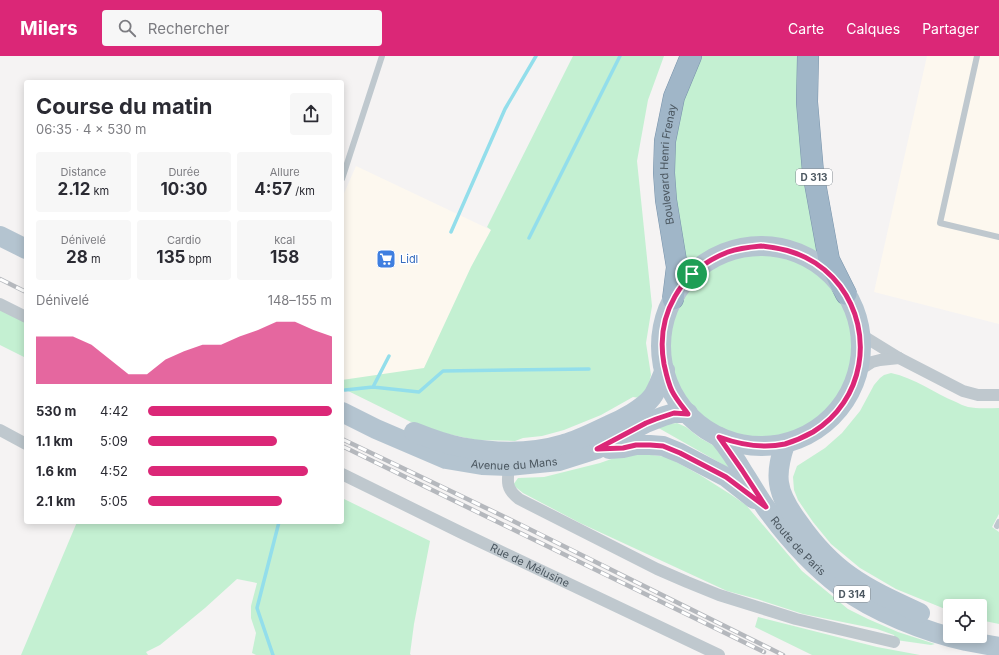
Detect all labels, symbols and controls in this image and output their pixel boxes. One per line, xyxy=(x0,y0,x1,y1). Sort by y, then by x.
search box xyxy=(102,10,382,46)
text: Milers xyxy=(20,17,78,40)
icon: search xyxy=(116,17,138,39)
text: Rechercher xyxy=(148,19,229,38)
text: Carte xyxy=(788,20,824,37)
text: Calques xyxy=(846,20,900,37)
text: Partager xyxy=(922,20,979,37)
text: Course du matin xyxy=(36,93,212,119)
button: share xyxy=(290,93,332,135)
street label: Boulevard Henri Frenay xyxy=(657,103,679,226)
text: 06:35 · 4 × 530 m xyxy=(36,121,147,137)
text: Distance xyxy=(61,165,106,179)
text: Durée xyxy=(168,165,200,179)
text: Allure xyxy=(270,165,300,179)
road number: D 313 xyxy=(796,169,832,185)
text: 2.12 xyxy=(57,179,90,199)
text: 10:30 xyxy=(161,179,207,199)
text: 4:57 xyxy=(254,179,292,199)
text: km xyxy=(90,184,109,198)
text: /km xyxy=(292,184,315,198)
text: Dénivelé xyxy=(61,233,106,247)
text: Cardio xyxy=(167,233,201,247)
text: kcal xyxy=(274,233,295,247)
text: 28 xyxy=(66,247,88,267)
text: 135 xyxy=(156,247,185,267)
text: 158 xyxy=(270,247,299,267)
supermarket icon: Lidl xyxy=(375,248,397,270)
text: m xyxy=(88,252,101,266)
text: bpm xyxy=(185,252,212,266)
place label: Lidl xyxy=(400,252,418,266)
pin xyxy=(675,257,709,291)
icon: arrive xyxy=(681,263,703,285)
text: Dénivelé xyxy=(36,292,89,308)
text: 148–155 m xyxy=(268,292,332,308)
text: 530 m xyxy=(36,403,76,419)
text: 4:42 xyxy=(100,403,128,419)
text: 1.1 km xyxy=(36,433,73,449)
text: 5:09 xyxy=(100,433,128,449)
street label: Avenue du Mans xyxy=(470,454,558,473)
text: 1.6 km xyxy=(36,463,77,479)
text: 4:52 xyxy=(100,463,128,479)
text: 2.1 km xyxy=(36,493,75,509)
text: 5:05 xyxy=(100,493,128,509)
street label: Route de Paris xyxy=(768,513,829,579)
street label: Rue de Mélusine xyxy=(488,540,572,590)
road number: D 314 xyxy=(834,586,870,602)
map controls xyxy=(943,599,987,643)
button: locate xyxy=(943,599,987,643)

